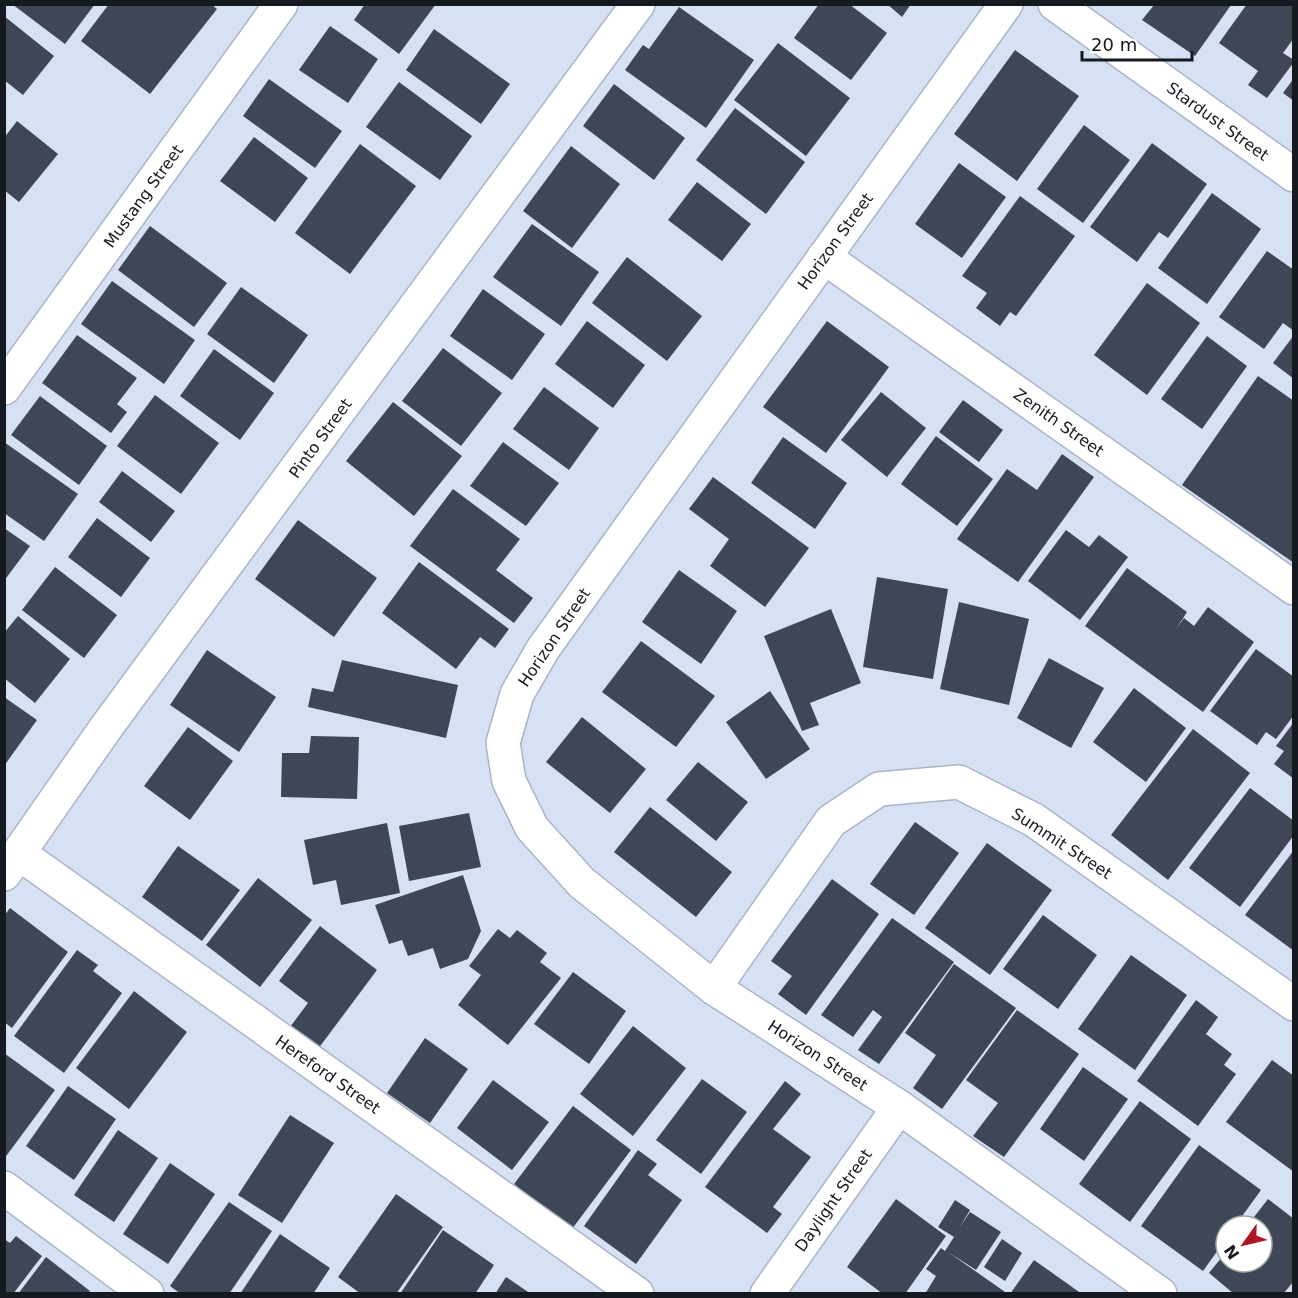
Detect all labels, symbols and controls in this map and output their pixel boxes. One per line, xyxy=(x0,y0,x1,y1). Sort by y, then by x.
scale bar xyxy=(1082,24,1192,62)
text: 20 m xyxy=(1091,34,1137,55)
street label: Stardust Street xyxy=(1163,78,1272,165)
street label: Mustang Street xyxy=(100,141,187,251)
street label: Horizon Street xyxy=(794,189,877,293)
street label: Zenith Street xyxy=(1010,384,1107,460)
street label: Pinto Street xyxy=(285,395,356,482)
street label: Horizon Street xyxy=(514,584,594,690)
street label: Summit Street xyxy=(1008,804,1115,883)
street label: Horizon Street xyxy=(764,1016,871,1095)
street label: Hereford Street xyxy=(272,1031,384,1118)
street label: Daylight Street xyxy=(791,1145,876,1255)
north arrow xyxy=(1214,1214,1274,1274)
text: N xyxy=(1220,1241,1244,1263)

